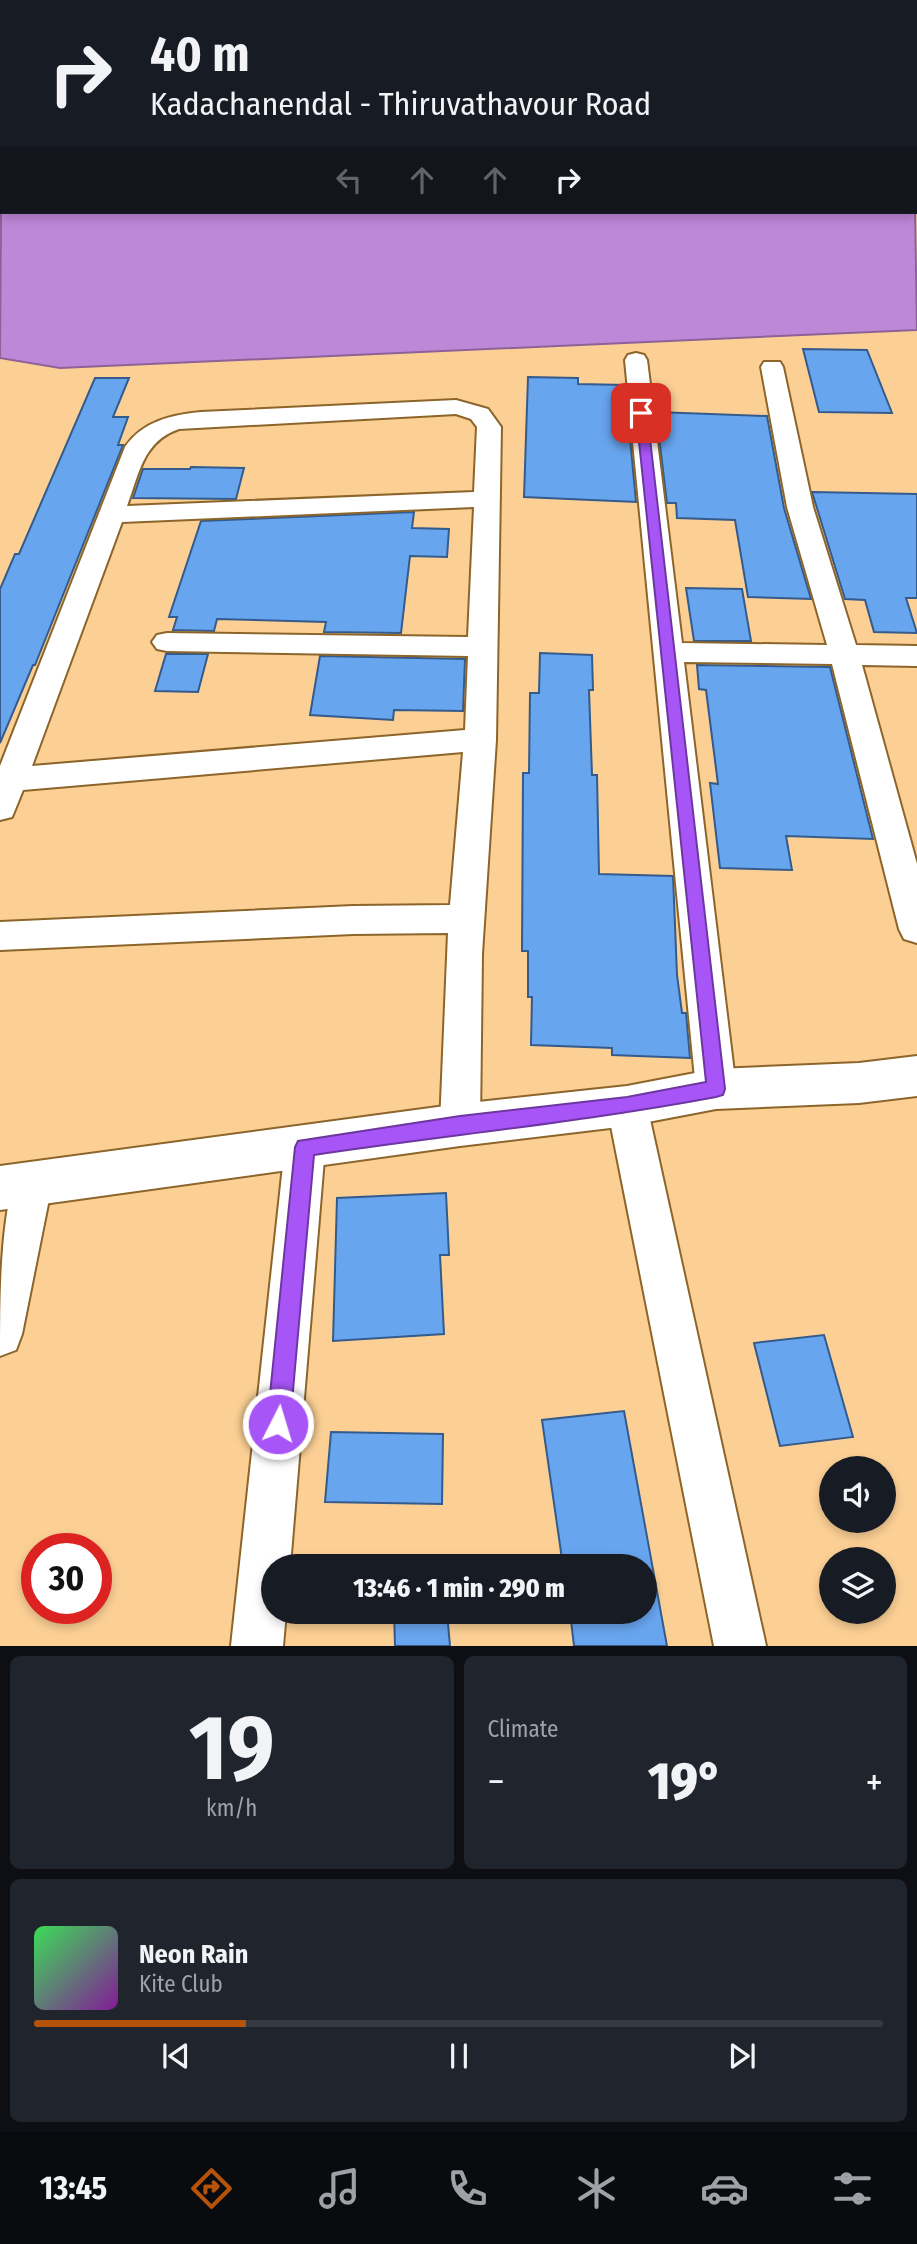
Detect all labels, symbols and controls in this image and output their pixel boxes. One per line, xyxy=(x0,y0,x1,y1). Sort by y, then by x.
text: 40 m xyxy=(150,25,250,84)
icon: right xyxy=(35,28,126,119)
text: Kadachanendal - Thiruvathavour Road xyxy=(150,85,651,123)
icon: left xyxy=(330,161,368,199)
icon: ahead xyxy=(403,161,441,199)
icon: ahead xyxy=(476,161,514,199)
icon: right xyxy=(549,161,587,199)
pin xyxy=(611,383,671,443)
icon: arrive xyxy=(622,394,660,432)
position arrow xyxy=(241,1387,315,1461)
map controls xyxy=(819,1456,896,1624)
button: sound xyxy=(819,1456,896,1533)
speed limit sign: 30 xyxy=(21,1533,112,1624)
button: layers xyxy=(819,1547,896,1624)
text: 13:46 · 1 min · 290 m xyxy=(353,1573,565,1604)
text: 19 xyxy=(189,1694,275,1803)
text: Climate xyxy=(488,1715,558,1743)
text: 19° xyxy=(648,1750,722,1813)
text: − xyxy=(488,1759,505,1805)
text: + xyxy=(866,1759,883,1805)
text: km/h xyxy=(206,1794,257,1822)
text: Neon Rain xyxy=(139,1939,248,1970)
text: Kite Club xyxy=(139,1970,223,1998)
icon: previous xyxy=(157,2037,195,2075)
icon: pause xyxy=(440,2037,478,2075)
icon: next xyxy=(723,2037,761,2075)
icon: directions xyxy=(187,2164,236,2213)
icon: music xyxy=(315,2164,364,2213)
icon: phone xyxy=(443,2164,492,2213)
icon: climate xyxy=(572,2164,621,2213)
icon: car xyxy=(700,2164,749,2213)
icon: filters xyxy=(828,2164,877,2213)
text: 13:45 xyxy=(40,2169,107,2207)

